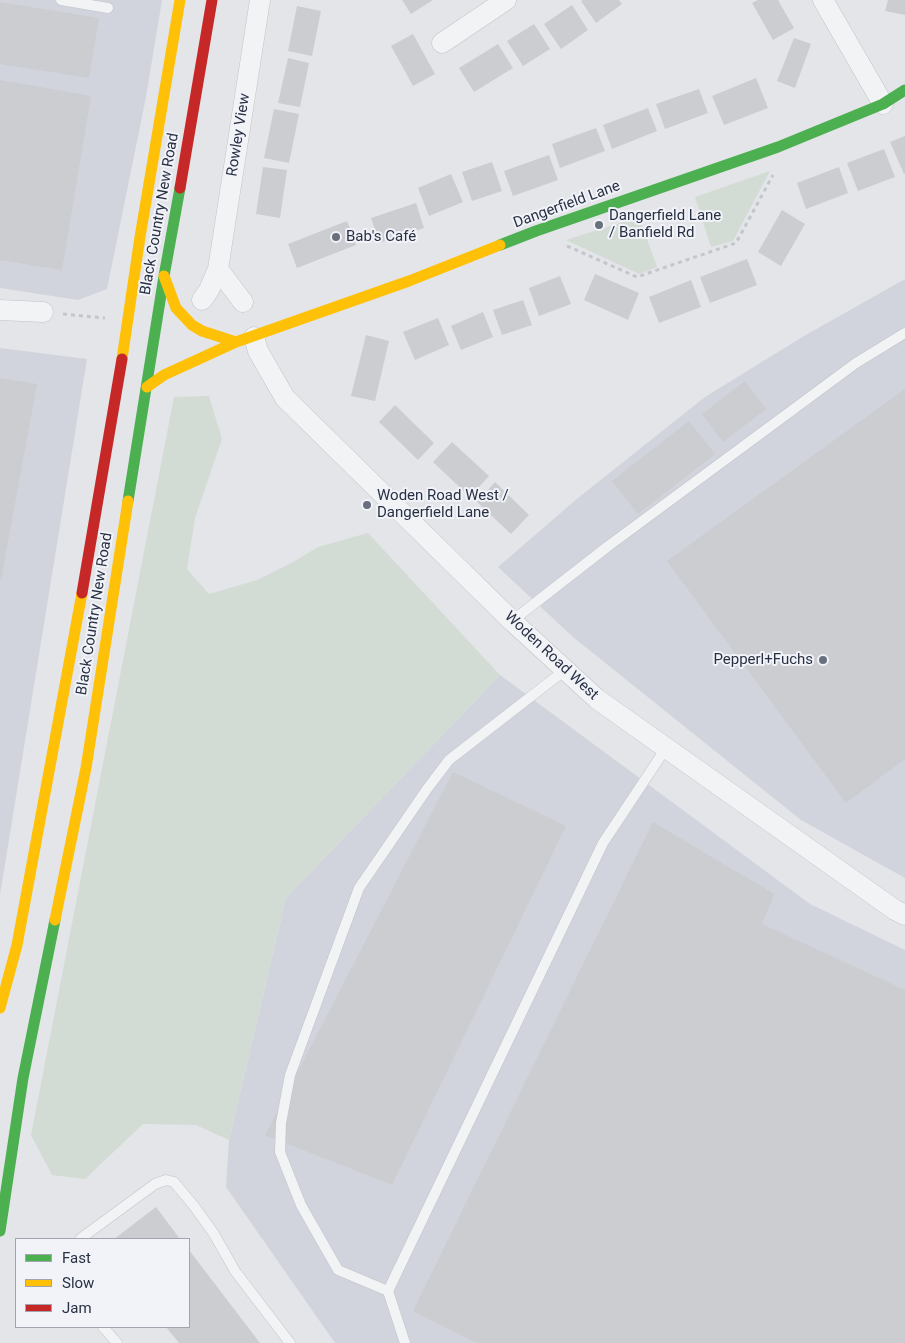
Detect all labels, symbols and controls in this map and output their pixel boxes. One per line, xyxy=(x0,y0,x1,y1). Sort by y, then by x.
street label: Rowley View xyxy=(224,92,254,178)
street label: Black Country New Road xyxy=(137,132,183,296)
street label: Dangerfield Lane xyxy=(511,177,623,233)
place label: Dangerfield Lane / Banfield Rd xyxy=(609,207,721,242)
marker: Dangerfield Lane / Banfield Rd xyxy=(593,219,605,231)
place label: Bab's Café xyxy=(346,228,416,246)
marker: Bab's Café xyxy=(330,231,342,243)
place label: Woden Road West / Dangerfield Lane xyxy=(377,487,509,522)
marker: Woden Road West / Dangerfield Lane xyxy=(361,499,373,511)
street label: Black Country New Road xyxy=(73,532,117,696)
street label: Woden Road West xyxy=(500,608,602,704)
place label: Pepperl+Fuchs xyxy=(713,651,813,669)
marker: Pepperl+Fuchs xyxy=(817,654,829,666)
legend xyxy=(15,1238,190,1328)
text: Fast xyxy=(62,1249,91,1267)
text: Slow xyxy=(62,1274,94,1292)
text: Jam xyxy=(62,1299,92,1317)

